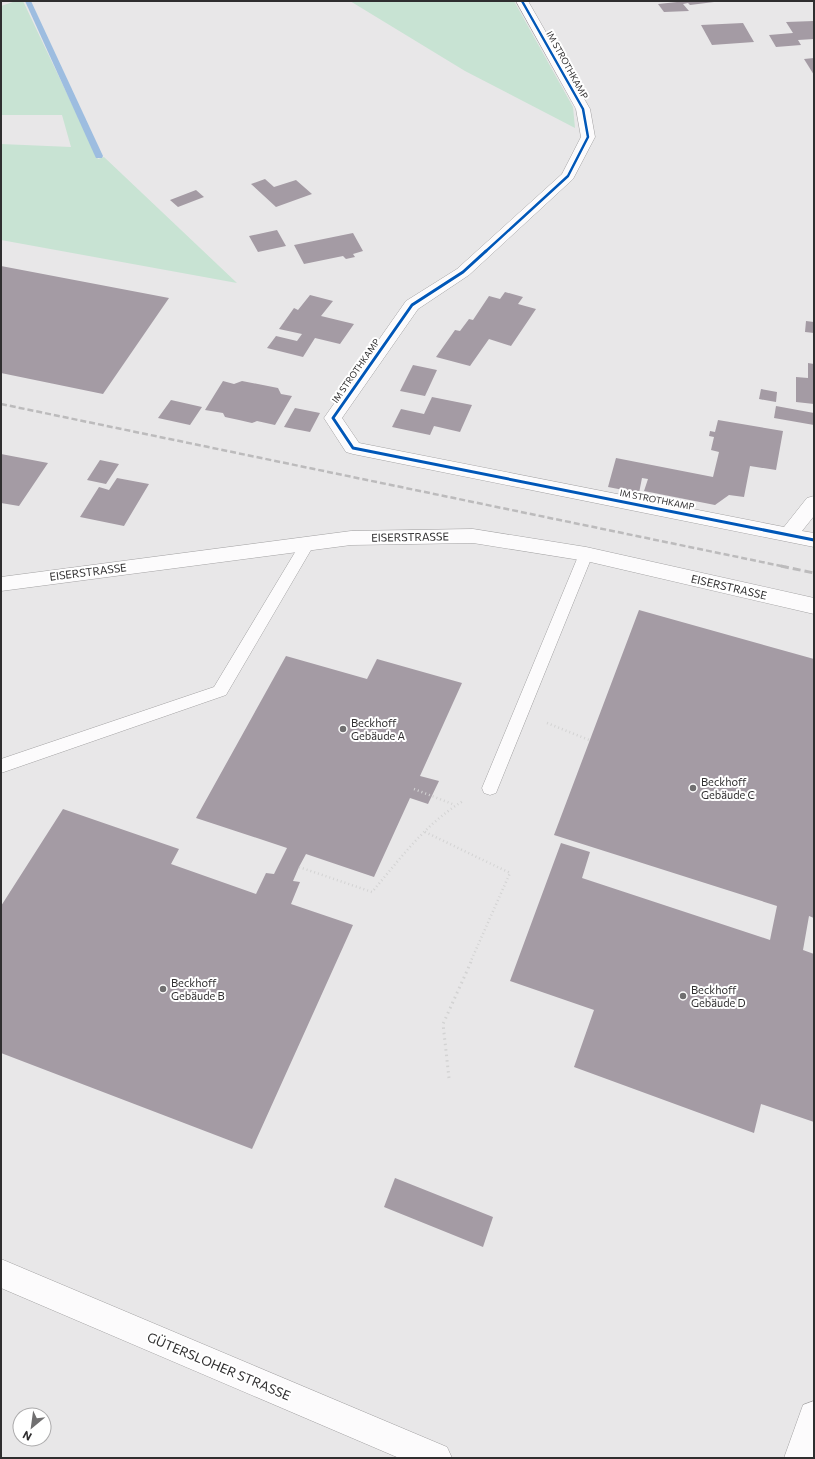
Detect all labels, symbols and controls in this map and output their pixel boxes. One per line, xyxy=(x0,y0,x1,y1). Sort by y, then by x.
street label: IM STROTHKAMP xyxy=(544,29,591,101)
street label: IM STROTHKAMP xyxy=(329,336,382,405)
street label: IM STROTHKAMP xyxy=(619,487,696,512)
street label: EISERSTRASSE xyxy=(371,529,449,544)
street label: EISERSTRASSE xyxy=(49,560,127,583)
street label: EISERSTRASSE xyxy=(690,571,768,602)
place label: Beckhoff Gebäude A xyxy=(351,716,405,742)
marker: Beckhoff Gebäude A xyxy=(338,724,348,734)
place label: Beckhoff Gebäude C xyxy=(701,775,755,801)
marker: Beckhoff Gebäude C xyxy=(688,783,698,793)
place label: Beckhoff Gebäude B xyxy=(171,976,225,1002)
place label: Beckhoff Gebäude D xyxy=(691,983,746,1009)
marker: Beckhoff Gebäude B xyxy=(158,984,168,994)
marker: Beckhoff Gebäude D xyxy=(678,991,688,1001)
street label: GÜTERSLOHER STRASSE xyxy=(145,1328,293,1404)
north arrow xyxy=(12,1407,52,1447)
text: N xyxy=(20,1428,34,1444)

